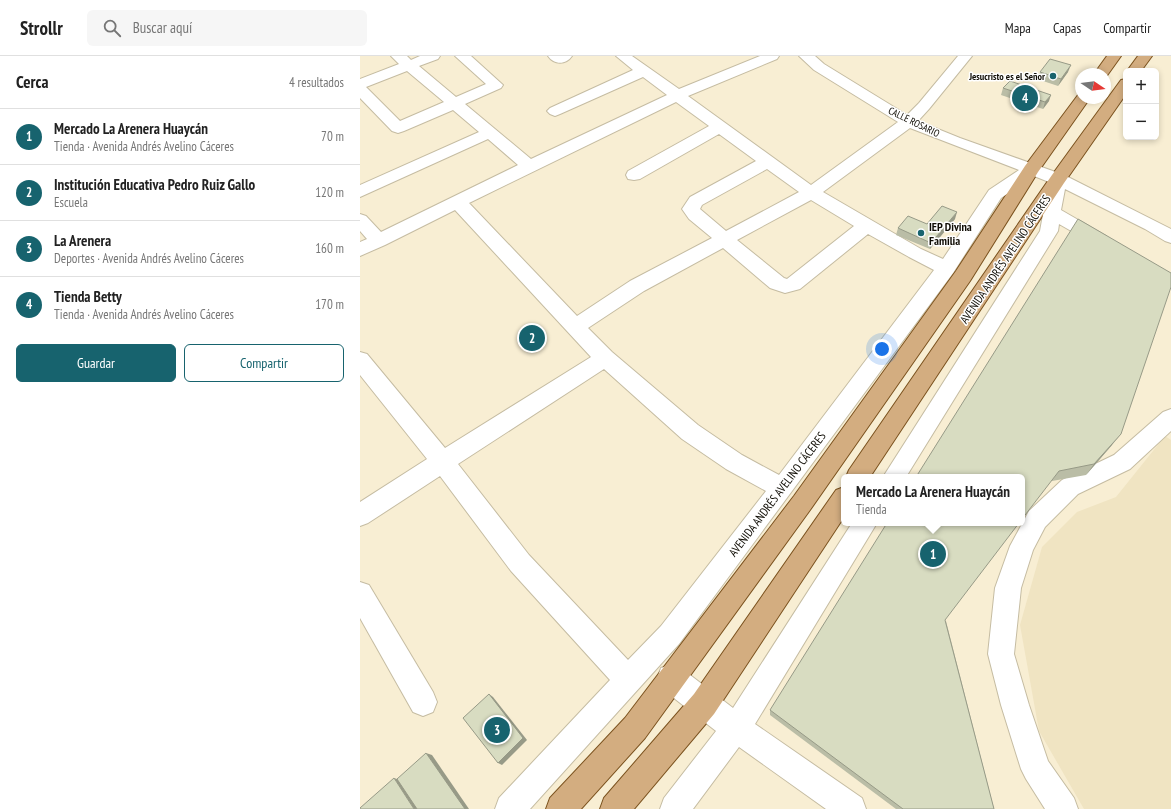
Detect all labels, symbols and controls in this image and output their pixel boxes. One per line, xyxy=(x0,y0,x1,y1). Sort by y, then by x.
search box xyxy=(87,10,367,46)
text: Strollr xyxy=(20,16,63,40)
icon: search xyxy=(101,17,123,39)
text: Buscar aquí xyxy=(133,18,192,37)
text: Mapa xyxy=(1005,19,1031,37)
text: Capas xyxy=(1053,19,1081,37)
text: Compartir xyxy=(1103,19,1151,37)
north arrow xyxy=(1075,68,1111,104)
map controls xyxy=(1123,68,1159,140)
button: + xyxy=(1123,68,1159,104)
place label: Jesucristo es el Señor xyxy=(968,70,1045,83)
text: Cerca xyxy=(16,71,49,93)
marker: Jesucristo es el Señor xyxy=(1048,71,1058,81)
text: 4 resultados xyxy=(289,74,344,91)
pin: 4 xyxy=(1012,83,1038,113)
street label: CALLE ROSARIO xyxy=(886,104,942,140)
button: − xyxy=(1123,104,1159,140)
text: Mercado La Arenera Huaycán xyxy=(54,119,208,138)
text: 1 xyxy=(26,128,32,145)
text: 70 m xyxy=(321,128,344,145)
text: Tienda · Avenida Andrés Avelino Cáceres xyxy=(54,138,234,155)
text: Institución Educativa Pedro Ruiz Gallo xyxy=(54,175,255,194)
text: 2 xyxy=(26,184,32,201)
text: 120 m xyxy=(315,184,344,201)
street label: AVENIDA ANDRÉS AVELINO CÁCERES xyxy=(956,192,1054,326)
text: Escuela xyxy=(54,194,88,211)
place label: IEP Divina Familia xyxy=(929,219,972,248)
marker: IEP Divina Familia xyxy=(916,228,926,238)
text: La Arenera xyxy=(54,231,111,250)
text: 3 xyxy=(26,240,32,257)
text: 160 m xyxy=(315,240,344,257)
text: Deportes · Avenida Andrés Avelino Cáceres xyxy=(54,250,244,267)
text: Tienda Betty xyxy=(54,287,122,306)
text: 4 xyxy=(26,296,32,313)
text: 170 m xyxy=(315,296,344,313)
text: Tienda · Avenida Andrés Avelino Cáceres xyxy=(54,306,234,323)
pin: 2 xyxy=(519,323,545,353)
your location xyxy=(872,339,892,359)
button: Guardar xyxy=(16,344,176,382)
button: Compartir xyxy=(184,344,344,382)
street label: AVENIDA ANDRÉS AVELINO CÁCERES xyxy=(725,429,829,559)
popup xyxy=(841,474,1025,526)
text: Mercado La Arenera Huaycán xyxy=(856,482,1010,501)
text: Tienda xyxy=(856,501,887,518)
pin: 1 xyxy=(920,539,946,569)
pin: 3 xyxy=(484,715,510,745)

